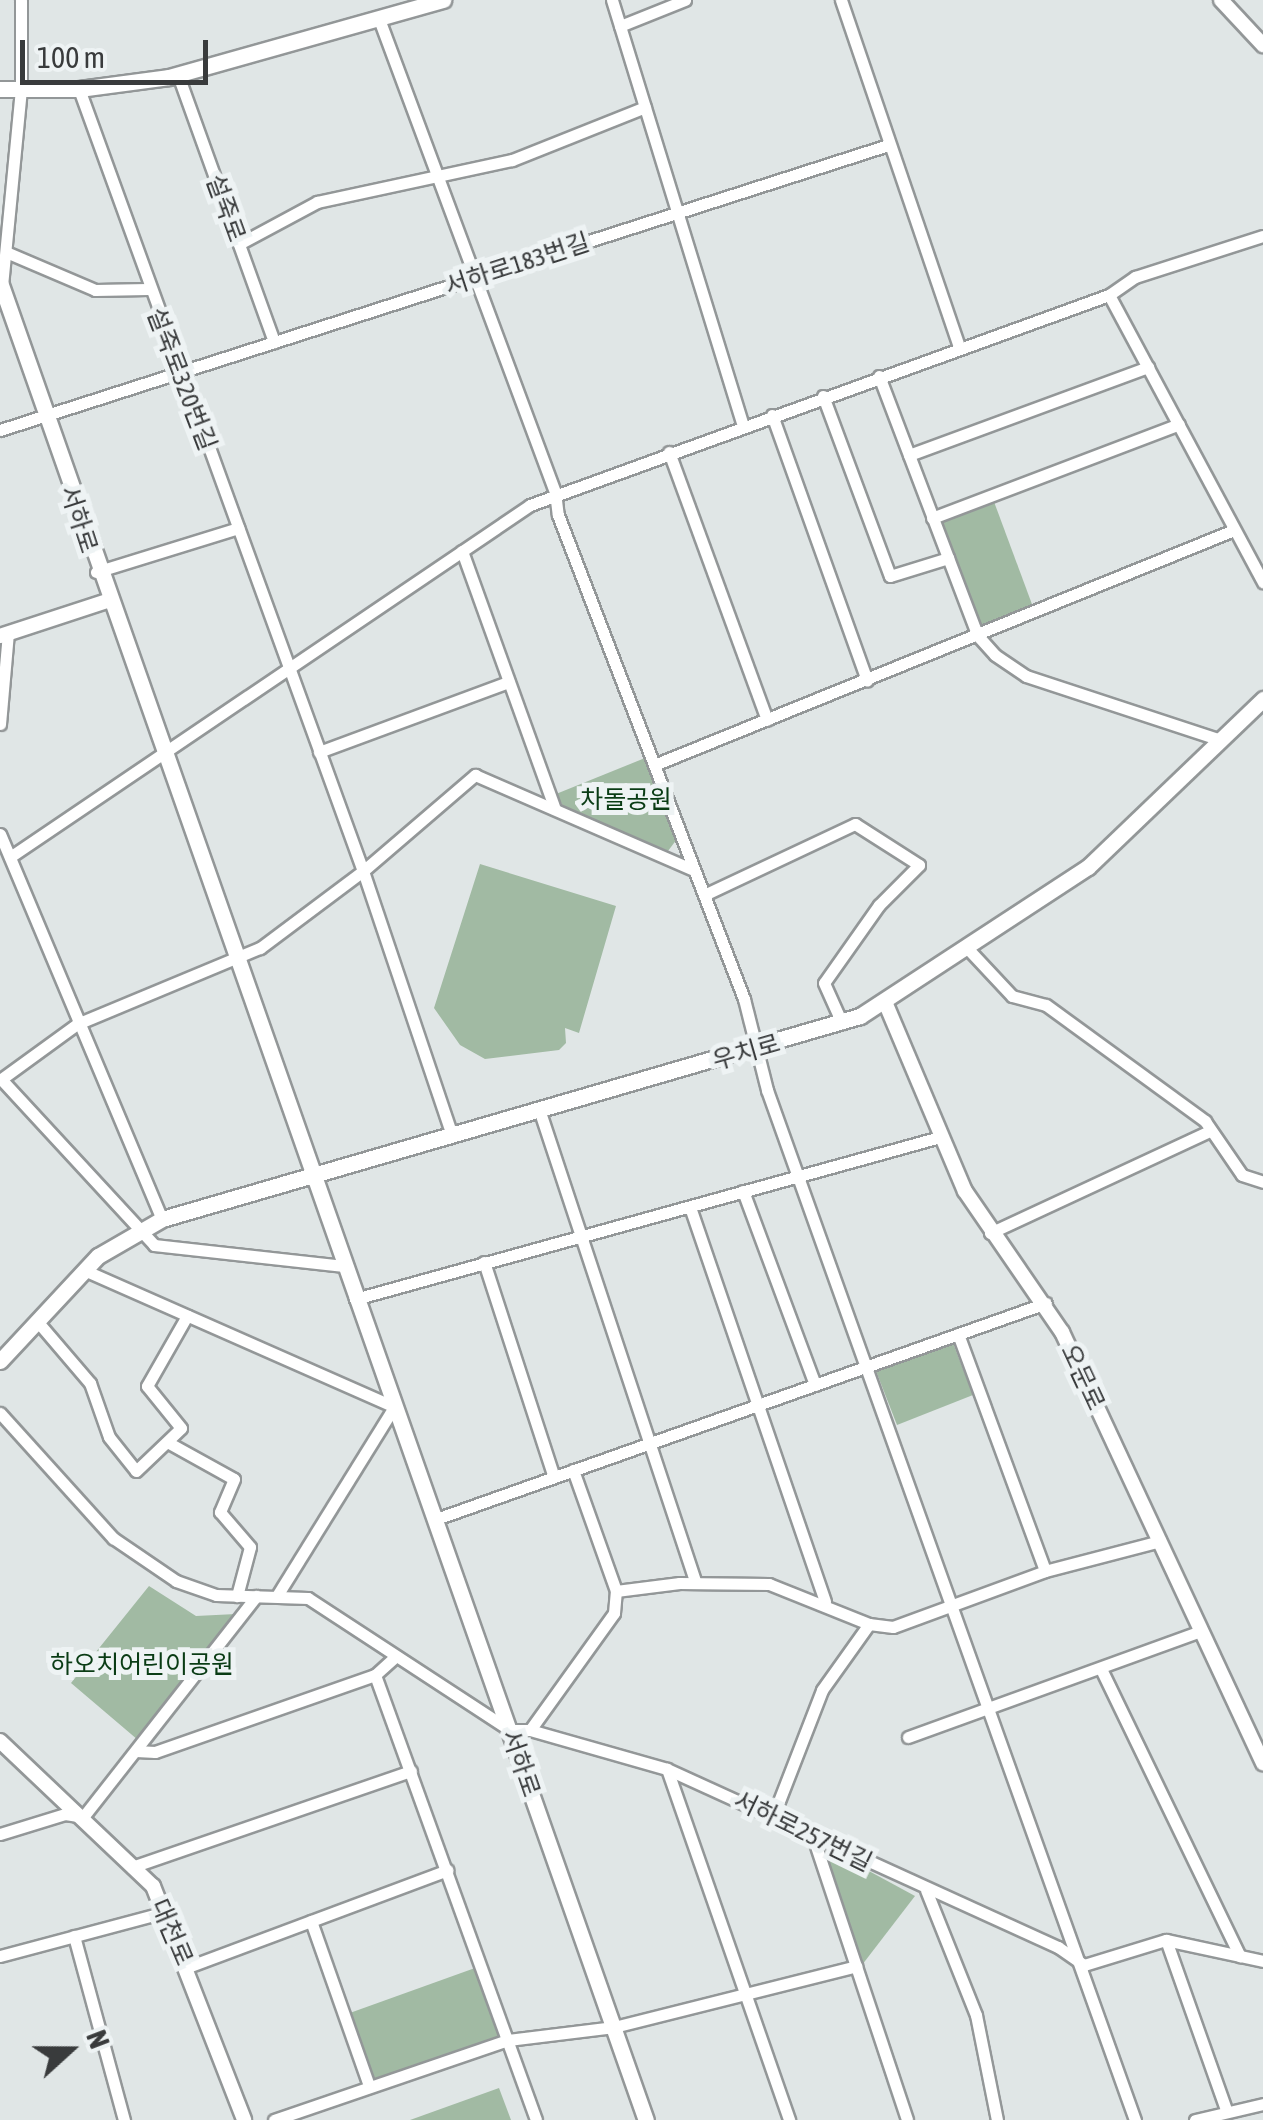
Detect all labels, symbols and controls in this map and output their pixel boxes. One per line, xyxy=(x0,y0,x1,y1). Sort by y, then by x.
scale bar xyxy=(25,20,212,82)
text: 100 m xyxy=(37,40,105,74)
street label: 설죽로 xyxy=(200,170,252,246)
street label: 서하로183번길 xyxy=(441,227,593,301)
street label: 설죽로320번길 xyxy=(141,303,223,455)
street label: 서하로 xyxy=(54,482,104,556)
park label: 차돌공원 xyxy=(580,784,672,814)
street label: 우치로 xyxy=(709,1028,783,1076)
street label: 오문로 xyxy=(1055,1339,1111,1415)
park label: 하오치어린이공원 xyxy=(50,1649,234,1679)
street label: 서하로 xyxy=(496,1725,546,1801)
street label: 서하로257번길 xyxy=(729,1785,877,1877)
street label: 대천로 xyxy=(145,1894,199,1970)
north arrow xyxy=(20,2000,120,2100)
text: N xyxy=(80,2026,116,2053)

